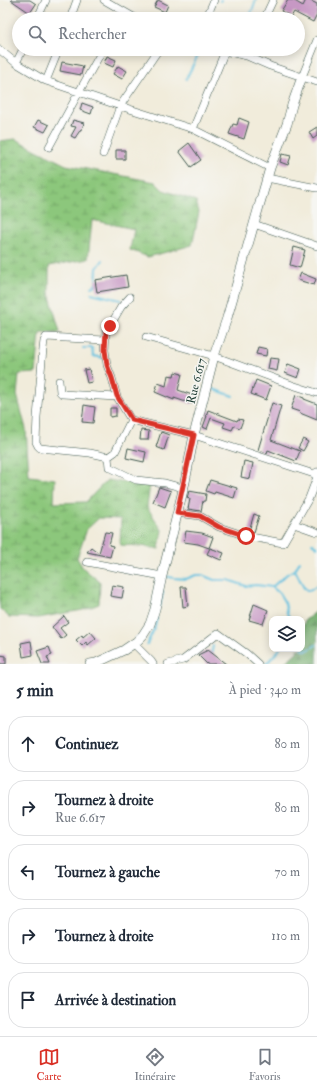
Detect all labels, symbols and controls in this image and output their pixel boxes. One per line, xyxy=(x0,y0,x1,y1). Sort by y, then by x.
search box xyxy=(12,12,305,56)
icon: search xyxy=(26,23,48,45)
text: Rechercher xyxy=(58,25,126,44)
route end xyxy=(101,317,119,335)
street label: Rue 6.617 xyxy=(184,356,209,405)
route start xyxy=(237,527,255,545)
map controls xyxy=(269,616,305,652)
button: layers xyxy=(269,616,305,652)
text: 5 min xyxy=(16,680,54,701)
text: À pied · 340 m xyxy=(229,682,301,698)
icon: ahead xyxy=(17,733,39,755)
text: Continuez xyxy=(55,735,119,754)
text: 80 m xyxy=(274,736,300,752)
text: Tournez à droite xyxy=(55,791,154,810)
icon: right xyxy=(17,797,39,819)
text: 80 m xyxy=(274,800,300,816)
text: Rue 6.617 xyxy=(55,810,105,826)
icon: left xyxy=(17,861,39,883)
text: Tournez à gauche xyxy=(55,863,160,882)
text: 70 m xyxy=(275,864,300,880)
icon: right xyxy=(17,925,39,947)
text: Tournez à droite xyxy=(55,927,154,946)
text: 110 m xyxy=(271,928,300,944)
icon: arrive xyxy=(17,989,39,1011)
text: Arrivée à destination xyxy=(55,991,176,1010)
tab: Carte xyxy=(37,1046,61,1083)
tab: Itinéraire xyxy=(134,1046,176,1083)
tab: Favoris xyxy=(249,1046,280,1083)

